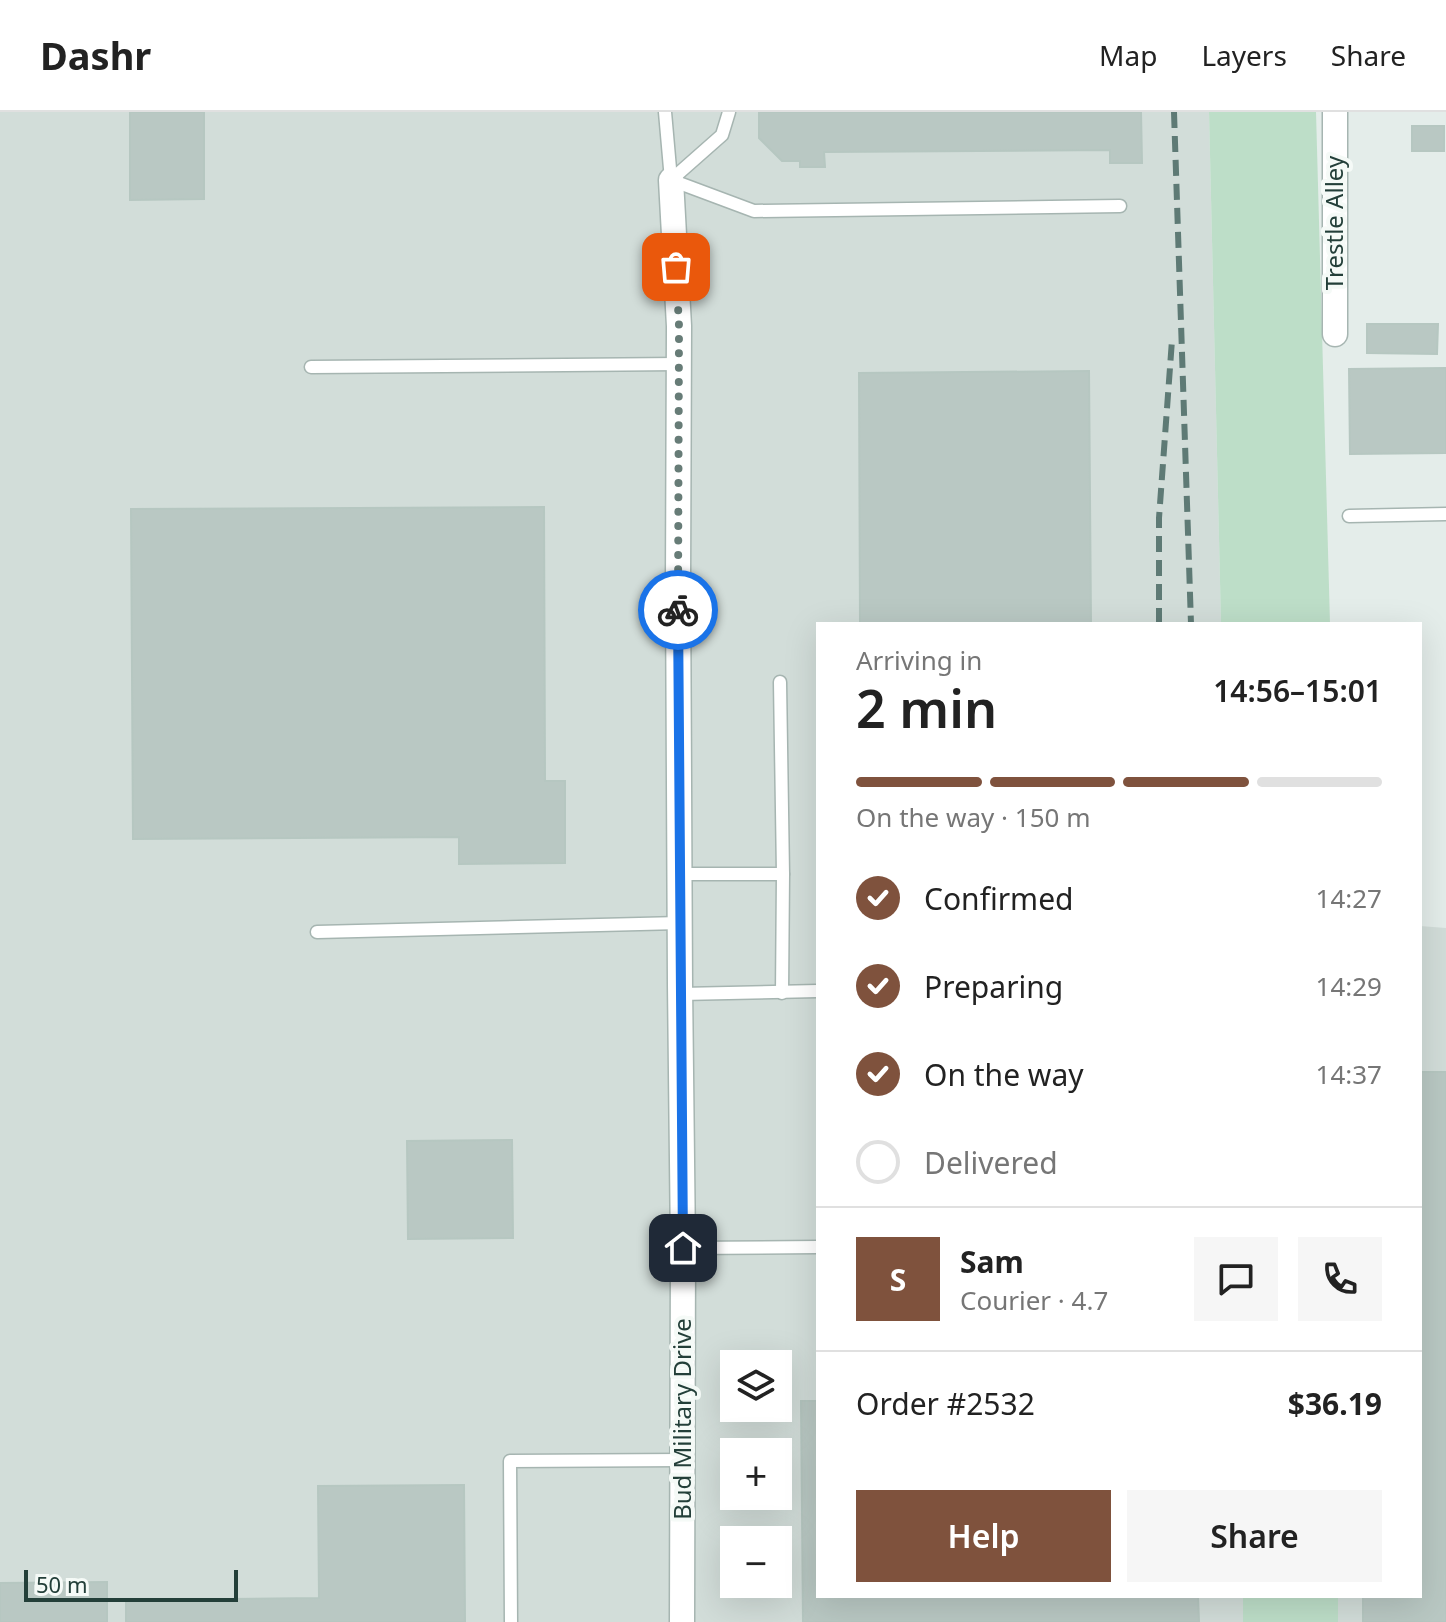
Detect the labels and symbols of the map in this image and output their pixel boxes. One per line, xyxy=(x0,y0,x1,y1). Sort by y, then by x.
street label: Trestle Alley xyxy=(1317,155,1350,290)
pin xyxy=(642,233,710,301)
courier xyxy=(638,570,718,650)
pin xyxy=(649,1214,717,1282)
street label: Bud Military Drive xyxy=(665,1318,698,1520)
scale bar xyxy=(24,1566,238,1602)

